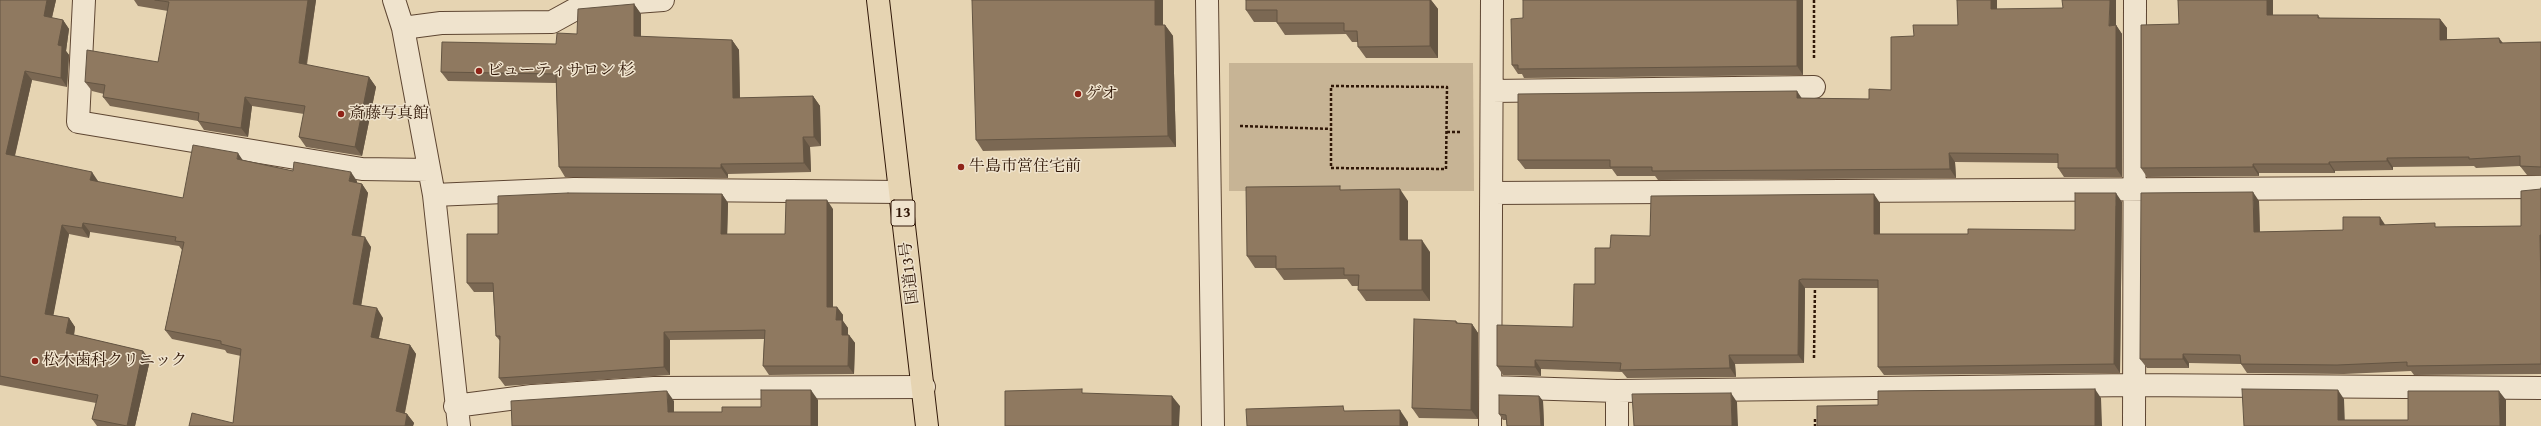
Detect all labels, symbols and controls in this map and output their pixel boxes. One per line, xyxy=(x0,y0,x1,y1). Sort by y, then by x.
place label: ビューティサロン 杉 xyxy=(487,61,635,81)
marker: ビューティサロン 杉 xyxy=(474,66,484,76)
place label: ゲオ xyxy=(1086,84,1118,104)
marker: ゲオ xyxy=(1073,89,1083,99)
place label: 斎藤写真館 xyxy=(349,104,429,124)
marker: 斎藤写真館 xyxy=(336,109,346,119)
place label: 牛島市営住宅前 xyxy=(969,157,1081,177)
marker: 牛島市営住宅前 xyxy=(956,162,966,172)
road number: 13 xyxy=(891,200,915,226)
street label: 国道13号 xyxy=(897,240,923,306)
place label: 松木歯科クリニック xyxy=(43,351,187,371)
marker: 松木歯科クリニック xyxy=(30,356,40,366)

